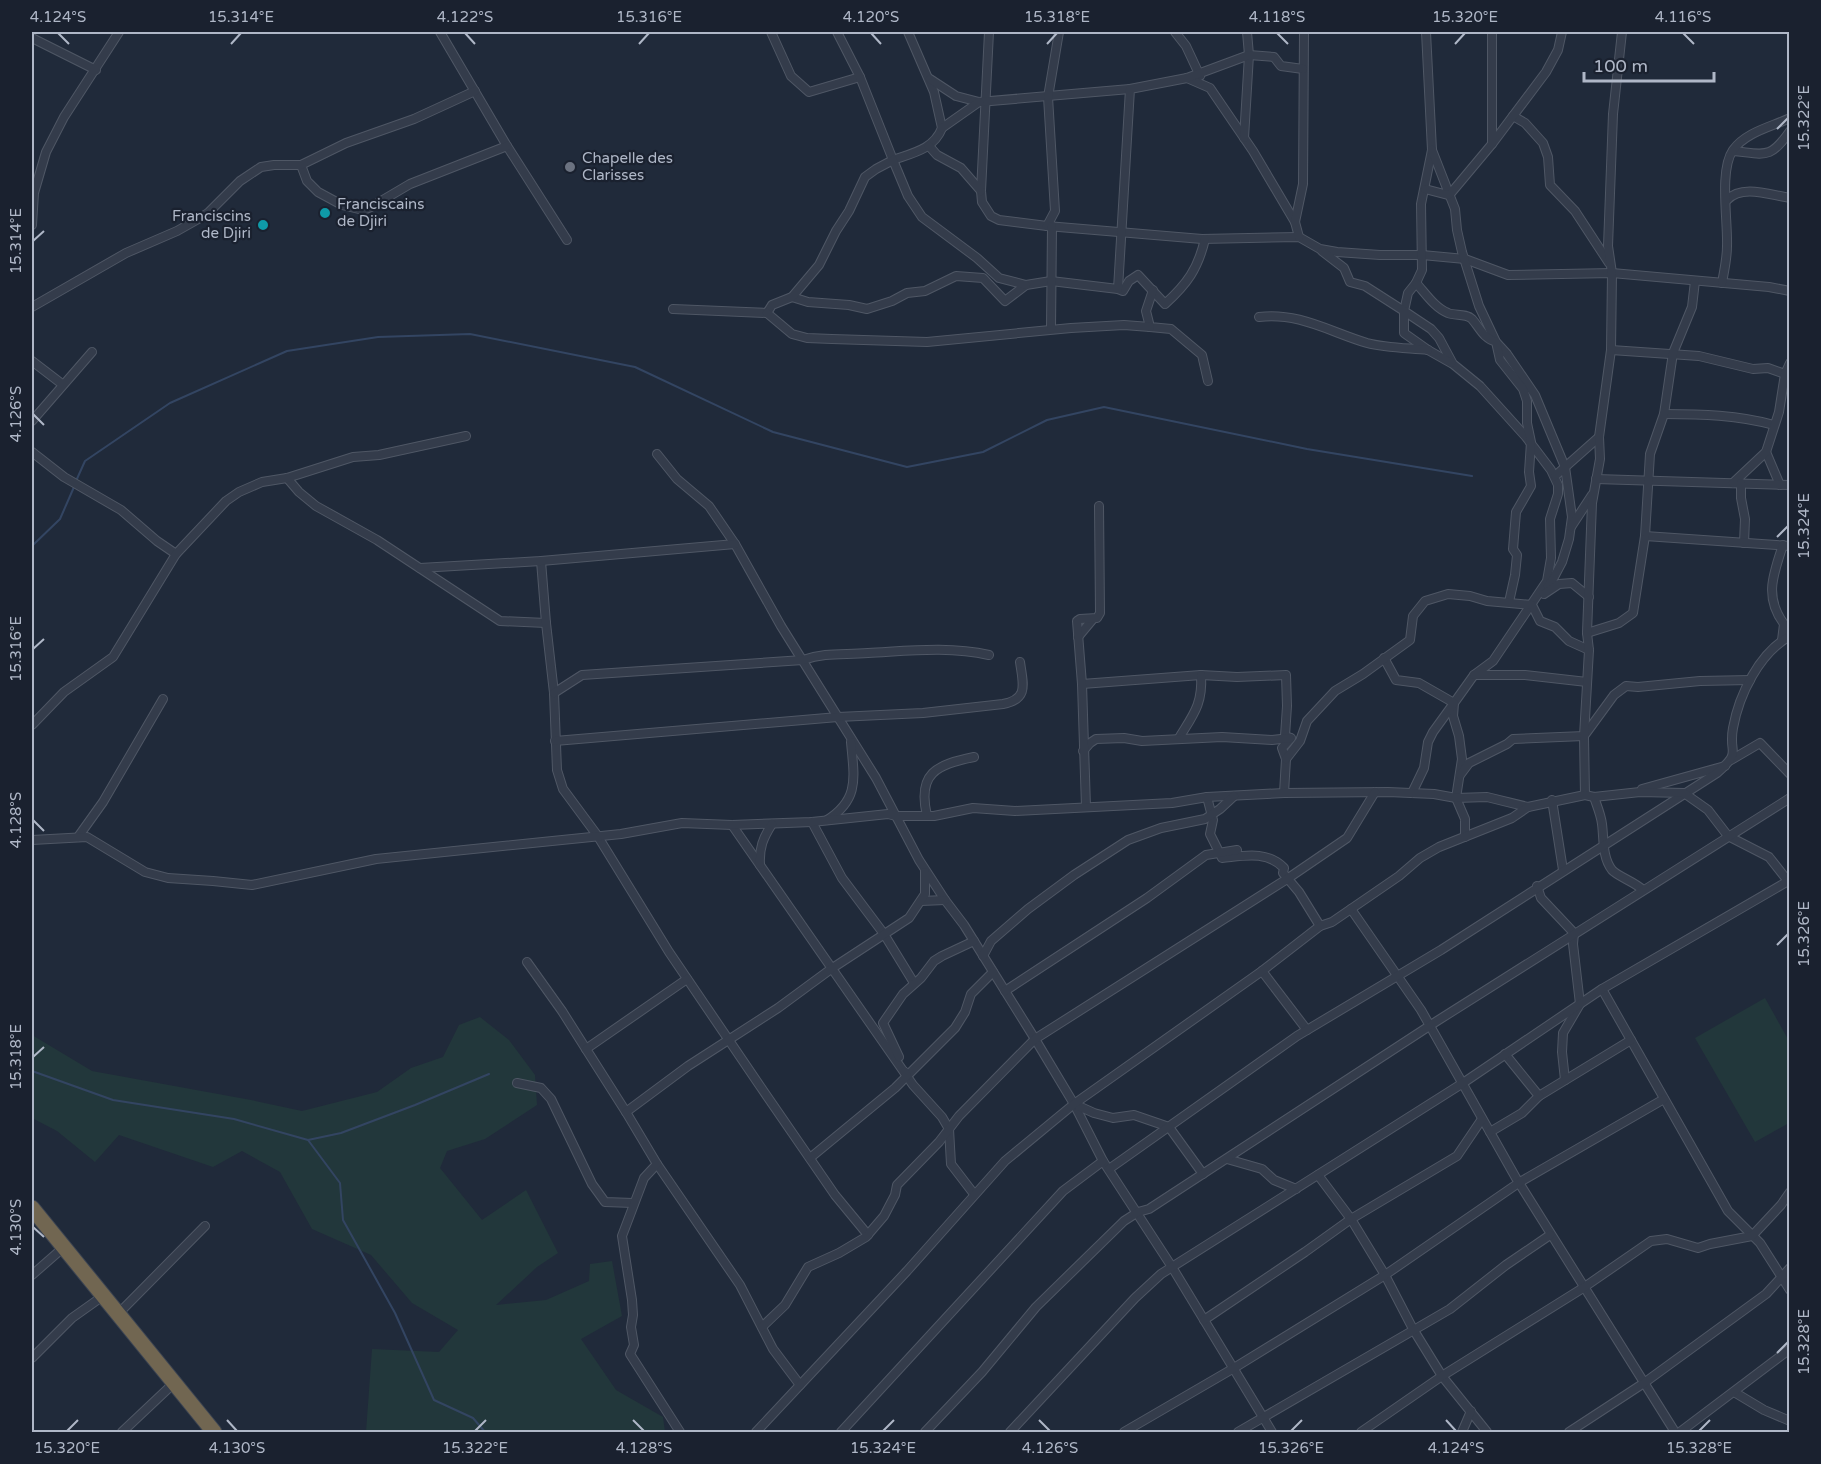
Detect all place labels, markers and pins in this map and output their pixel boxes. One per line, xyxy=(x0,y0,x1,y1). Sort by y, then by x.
place label: Chapelle des Clarisses xyxy=(582,149,673,184)
marker: Chapelle des Clarisses xyxy=(563,160,577,174)
place label: Franciscains de Djiri xyxy=(337,195,424,230)
marker: Franciscains de Djiri xyxy=(318,206,332,220)
place label: Franciscins de Djiri xyxy=(172,207,251,242)
marker: Franciscins de Djiri xyxy=(256,218,270,232)

